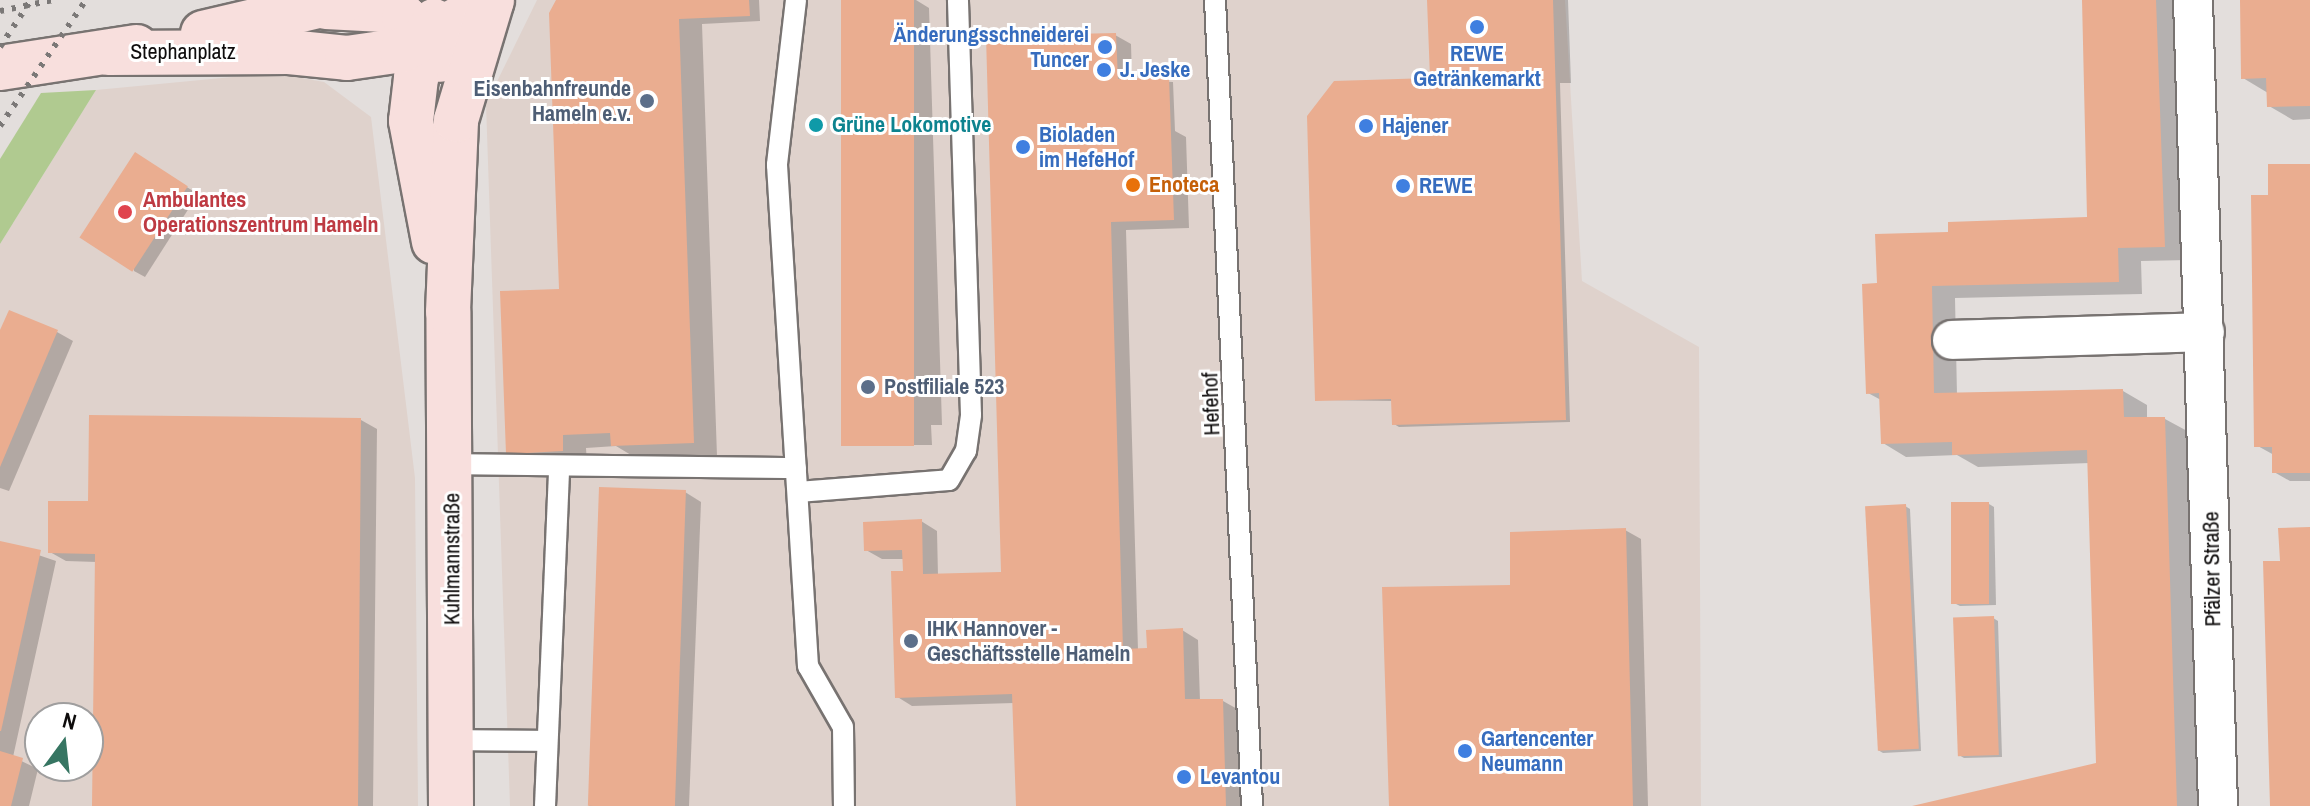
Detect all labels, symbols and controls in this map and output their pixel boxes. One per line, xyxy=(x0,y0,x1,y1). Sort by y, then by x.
marker: REWE Getränkemarkt xyxy=(1468,18,1486,36)
place label: Änderungsschneiderei Tuncer xyxy=(894,21,1089,72)
marker: Änderungsschneiderei Tuncer xyxy=(1096,38,1114,56)
street label: Stephanplatz xyxy=(130,39,236,65)
place label: REWE Getränkemarkt xyxy=(1413,40,1541,92)
place label: J. Jeske xyxy=(1120,57,1190,83)
marker: J. Jeske xyxy=(1095,61,1113,79)
place label: Eisenbahnfreunde Hameln e.v. xyxy=(474,75,631,126)
marker: Eisenbahnfreunde Hameln e.v. xyxy=(638,92,656,110)
place label: Grüne Lokomotive xyxy=(832,112,991,138)
place label: Hajener xyxy=(1382,113,1448,139)
marker: Grüne Lokomotive xyxy=(807,116,825,134)
marker: Hajener xyxy=(1357,117,1375,135)
place label: Bioladen im HefeHof xyxy=(1039,121,1134,172)
marker: Bioladen im HefeHof xyxy=(1014,138,1032,156)
place label: Enoteca xyxy=(1149,172,1219,198)
place label: REWE xyxy=(1419,173,1473,199)
marker: Enoteca xyxy=(1124,176,1142,194)
marker: REWE xyxy=(1394,177,1412,195)
place label: Ambulantes Operationszentrum Hameln xyxy=(143,186,379,238)
marker: Ambulantes Operationszentrum Hameln xyxy=(114,201,136,223)
street label: Hefehof xyxy=(1197,372,1225,436)
place label: Postfiliale 523 xyxy=(884,374,1004,400)
marker: Postfiliale 523 xyxy=(859,378,877,396)
street label: Kuhlmannstraße xyxy=(439,493,465,625)
street label: Pfälzer Straße xyxy=(2198,511,2226,627)
place label: IHK Hannover - Geschäftsstelle Hameln xyxy=(927,615,1131,666)
marker: IHK Hannover - Geschäftsstelle Hameln xyxy=(902,632,920,650)
north arrow xyxy=(24,702,104,782)
text: N xyxy=(60,705,80,737)
place label: Gartencenter Neumann xyxy=(1481,725,1593,776)
marker: Gartencenter Neumann xyxy=(1456,742,1474,760)
place label: Levantou xyxy=(1200,764,1280,790)
marker: Levantou xyxy=(1175,768,1193,786)

